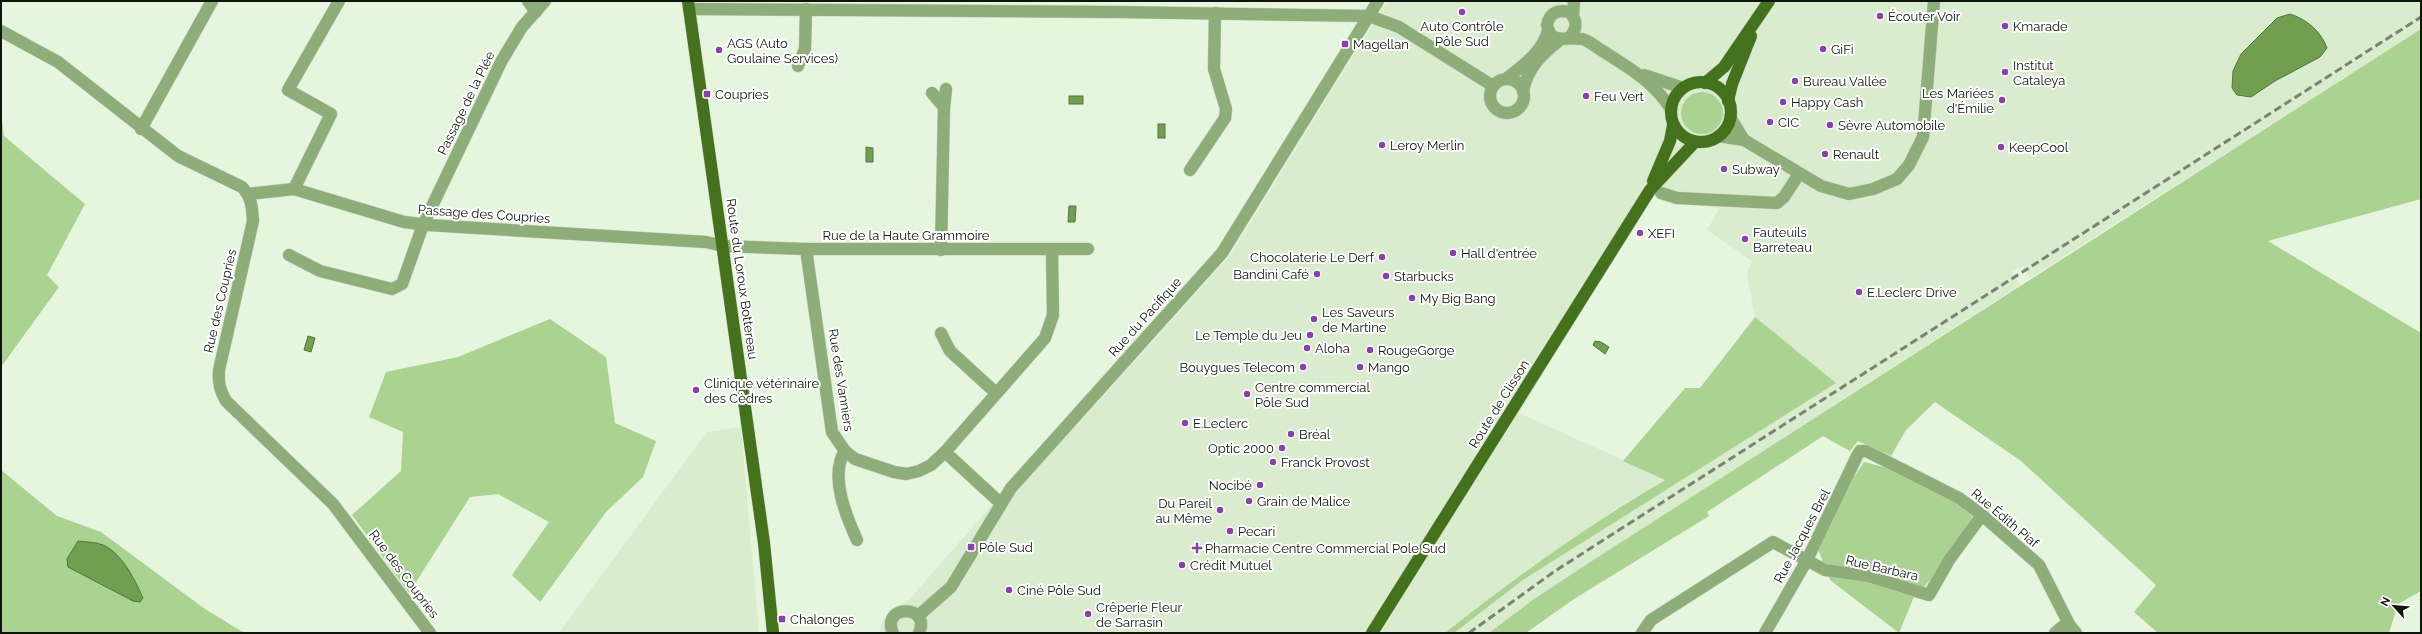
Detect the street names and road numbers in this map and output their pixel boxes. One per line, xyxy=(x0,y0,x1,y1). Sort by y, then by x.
street label: Passage de la Plée xyxy=(434,48,498,157)
street label: Route du Loroux Bottereau xyxy=(723,198,761,360)
street label: Passage des Coupries xyxy=(417,202,551,226)
street label: Rue de la Haute Grammoire xyxy=(823,228,990,243)
street label: Rue des Coupries xyxy=(201,248,239,354)
street label: Rue du Pacifique xyxy=(1106,274,1185,360)
street label: Rue des Vanniers xyxy=(825,328,857,432)
street label: Route de Clisson xyxy=(1466,357,1532,451)
street label: Rue Jacques Brel xyxy=(1771,486,1833,586)
street label: Rue Édith Piaf xyxy=(1968,486,2042,551)
street label: Rue des Coupries xyxy=(366,527,442,621)
street label: Rue Barbara xyxy=(1844,552,1920,584)

